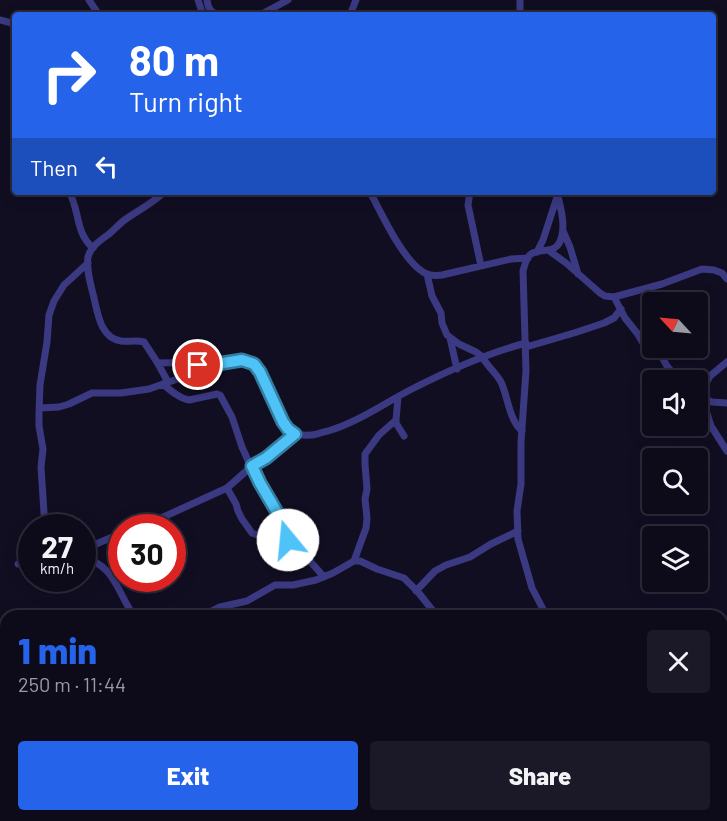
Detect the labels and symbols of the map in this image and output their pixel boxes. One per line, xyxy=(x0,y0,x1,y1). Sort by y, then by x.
north arrow xyxy=(642,292,708,358)
pin xyxy=(172,339,223,390)
position arrow xyxy=(256,508,320,572)
speed limit sign: 30 xyxy=(108,514,186,592)

